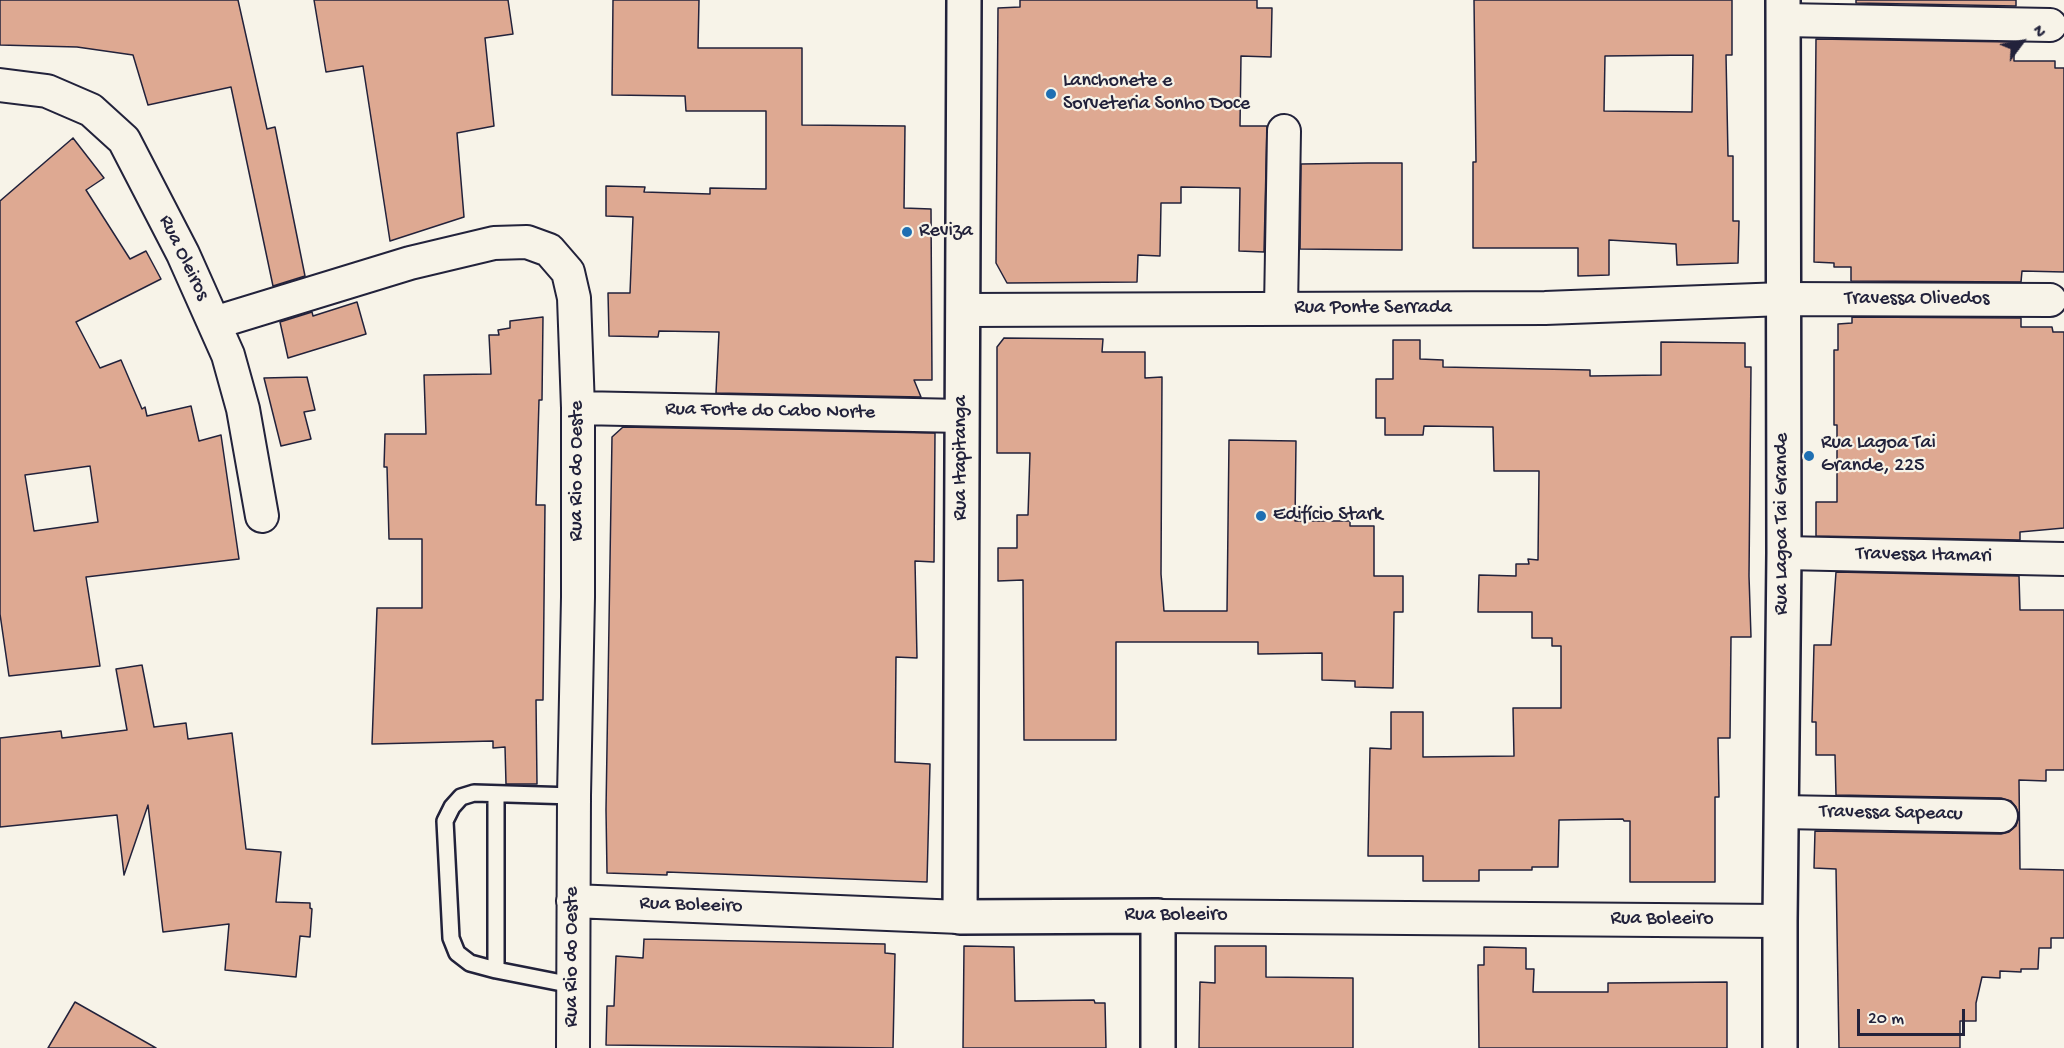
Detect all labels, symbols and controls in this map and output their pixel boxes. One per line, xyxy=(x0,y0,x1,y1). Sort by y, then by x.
north arrow xyxy=(1992,12,2052,72)
text: N xyxy=(2027,23,2049,42)
place label: Lanchonete e Sorveteria Sonho Doce xyxy=(1063,70,1250,117)
marker: Lanchonete e Sorveteria Sonho Doce xyxy=(1044,87,1058,101)
street label: Rua Oleiros xyxy=(152,212,214,304)
place label: Reviza xyxy=(919,220,973,244)
marker: Reviza xyxy=(900,225,914,239)
street label: Travessa Olivedos xyxy=(1845,288,1989,312)
street label: Rua Ponte Serrada xyxy=(1294,297,1452,321)
street label: Rua Itapitanga xyxy=(950,395,974,521)
street label: Rua Forte do Cabo Norte xyxy=(665,398,875,426)
street label: Rua Rio do Oeste xyxy=(566,401,590,541)
place label: Rua Lagoa Tai Grande, 225 xyxy=(1821,432,1936,479)
street label: Rua Lagoa Tai Grande xyxy=(1771,433,1795,615)
marker: Rua Lagoa Tai Grande, 225 xyxy=(1802,449,1816,463)
place label: Edifício Stark xyxy=(1273,504,1383,528)
marker: Edifício Stark xyxy=(1254,509,1268,523)
street label: Travessa Itamari xyxy=(1856,543,1992,569)
street label: Travessa Sapeacu xyxy=(1819,801,1963,827)
street label: Rua Rio do Oeste xyxy=(561,887,585,1027)
street label: Rua Boleeiro xyxy=(639,892,743,920)
street label: Rua Boleeiro xyxy=(1124,904,1228,928)
street label: Rua Boleeiro xyxy=(1610,908,1714,932)
scale bar xyxy=(1860,997,1968,1035)
text: 20 m xyxy=(1868,1009,1904,1030)

